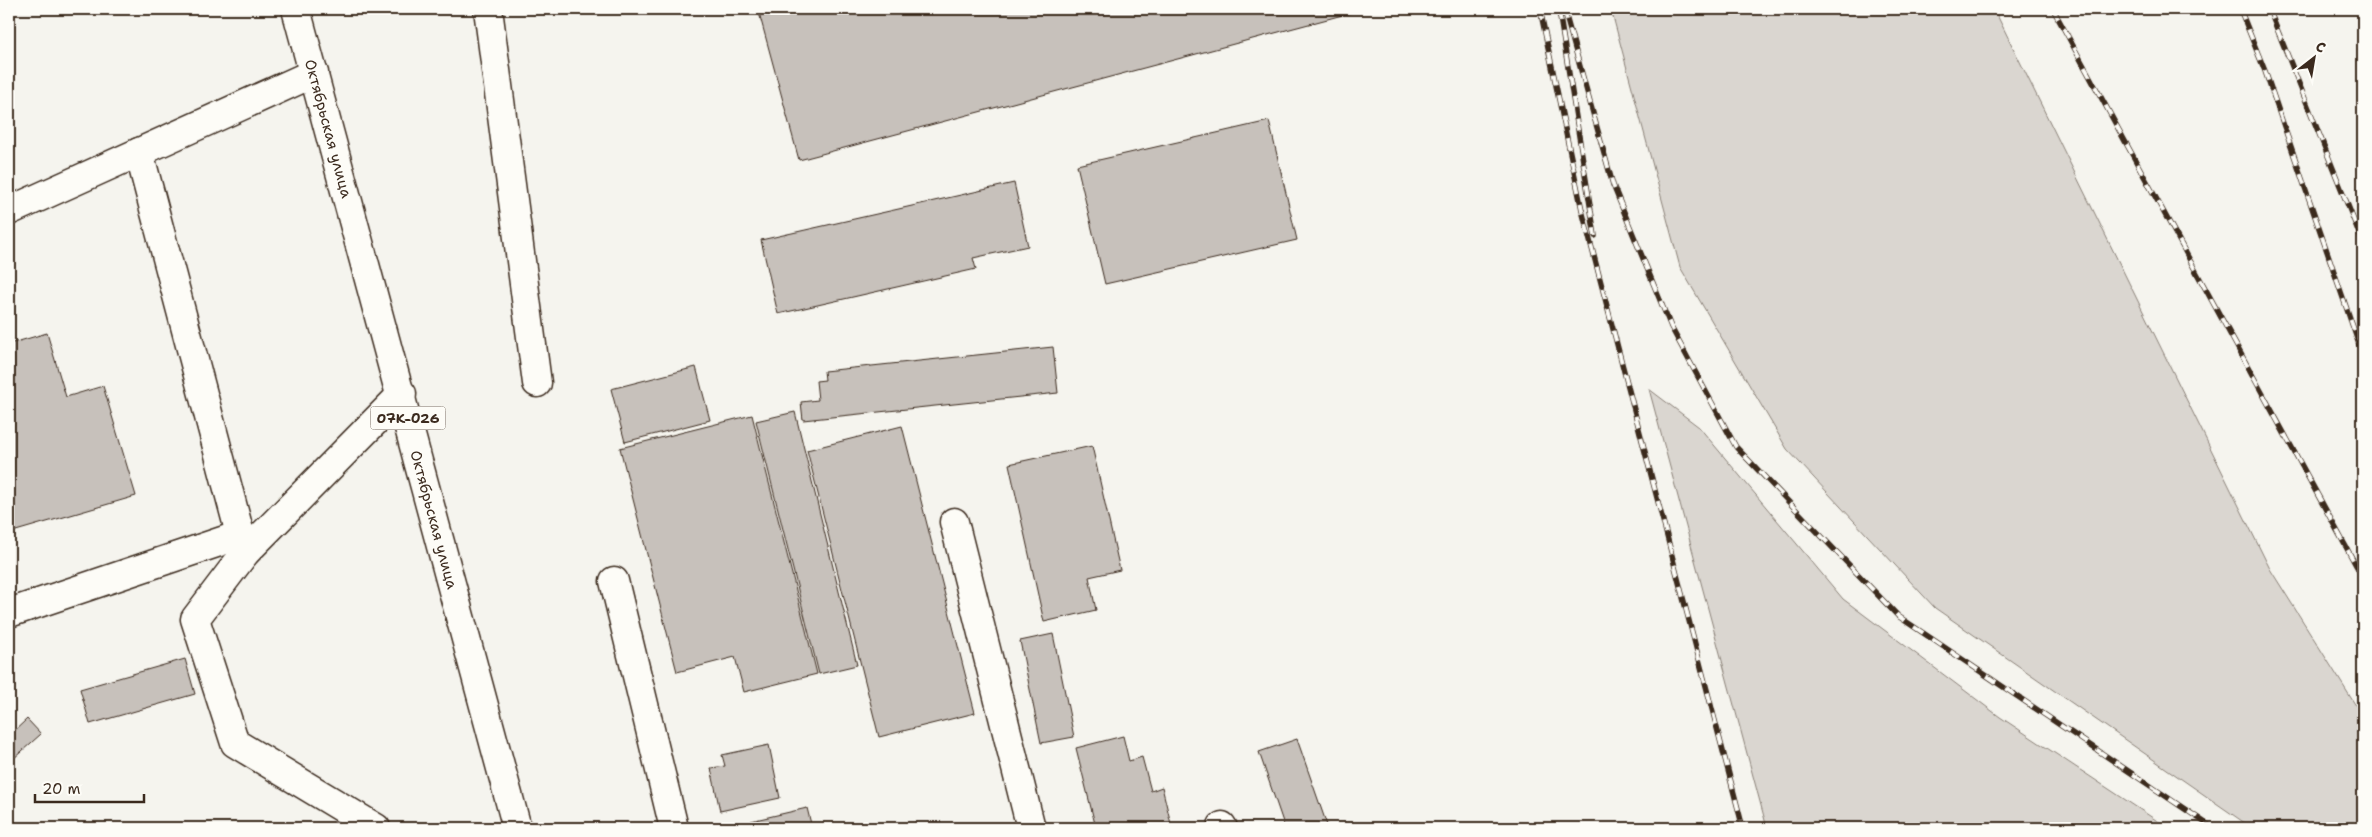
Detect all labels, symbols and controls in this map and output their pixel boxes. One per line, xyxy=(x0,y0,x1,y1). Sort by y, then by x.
north arrow xyxy=(2290,32,2340,82)
text: С xyxy=(2312,37,2329,57)
street label: Октябрьская улица xyxy=(300,57,357,201)
road number: 07К-026 xyxy=(370,406,446,429)
street label: Октябрьская улица xyxy=(406,448,462,592)
scale bar xyxy=(35,772,144,804)
text: 20 m xyxy=(42,779,81,799)

